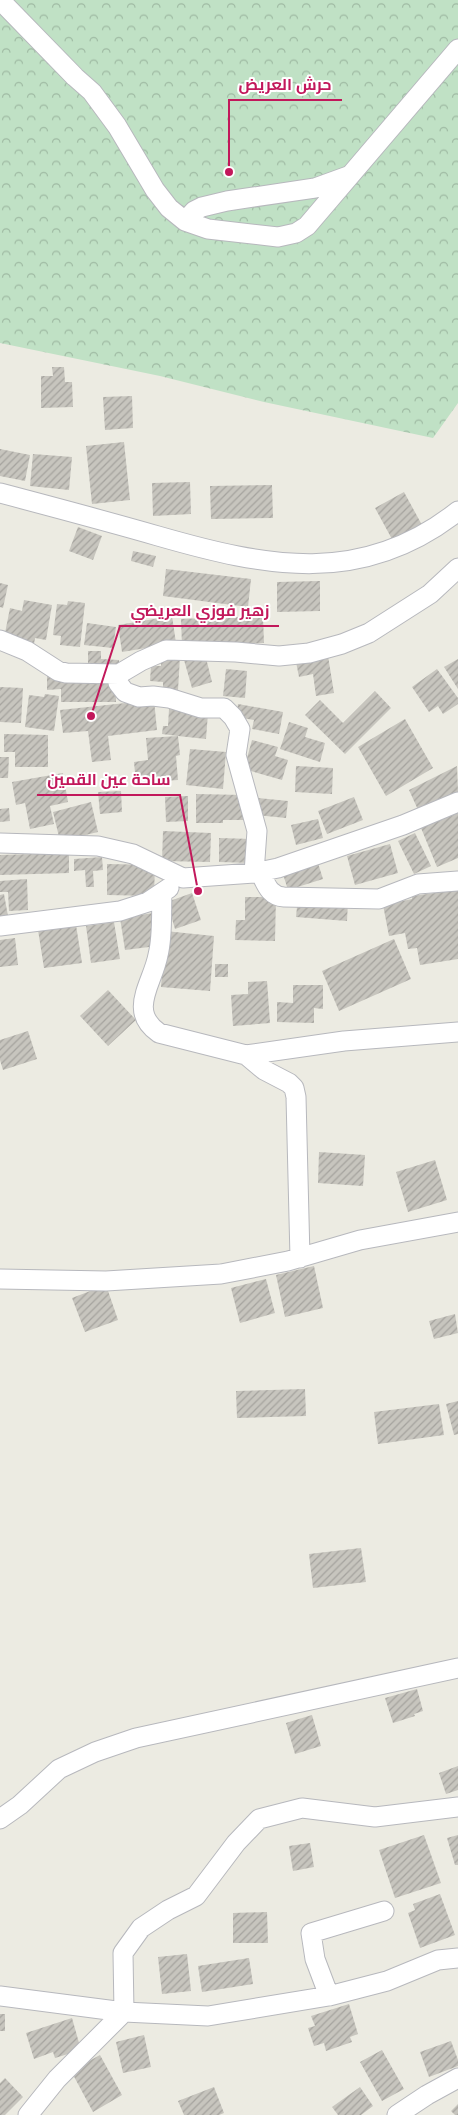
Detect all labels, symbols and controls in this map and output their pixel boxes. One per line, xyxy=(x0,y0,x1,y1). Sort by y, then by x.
callout: حرش العريض xyxy=(229,69,342,100)
text: حرش العريض xyxy=(239,75,331,94)
callout: زهير فوزي العريضي xyxy=(120,595,279,626)
text: زهير فوزي العريضي xyxy=(131,601,269,623)
callout: ساحة عين القمين xyxy=(37,764,180,795)
text: ساحة عين القمين xyxy=(47,770,171,789)

